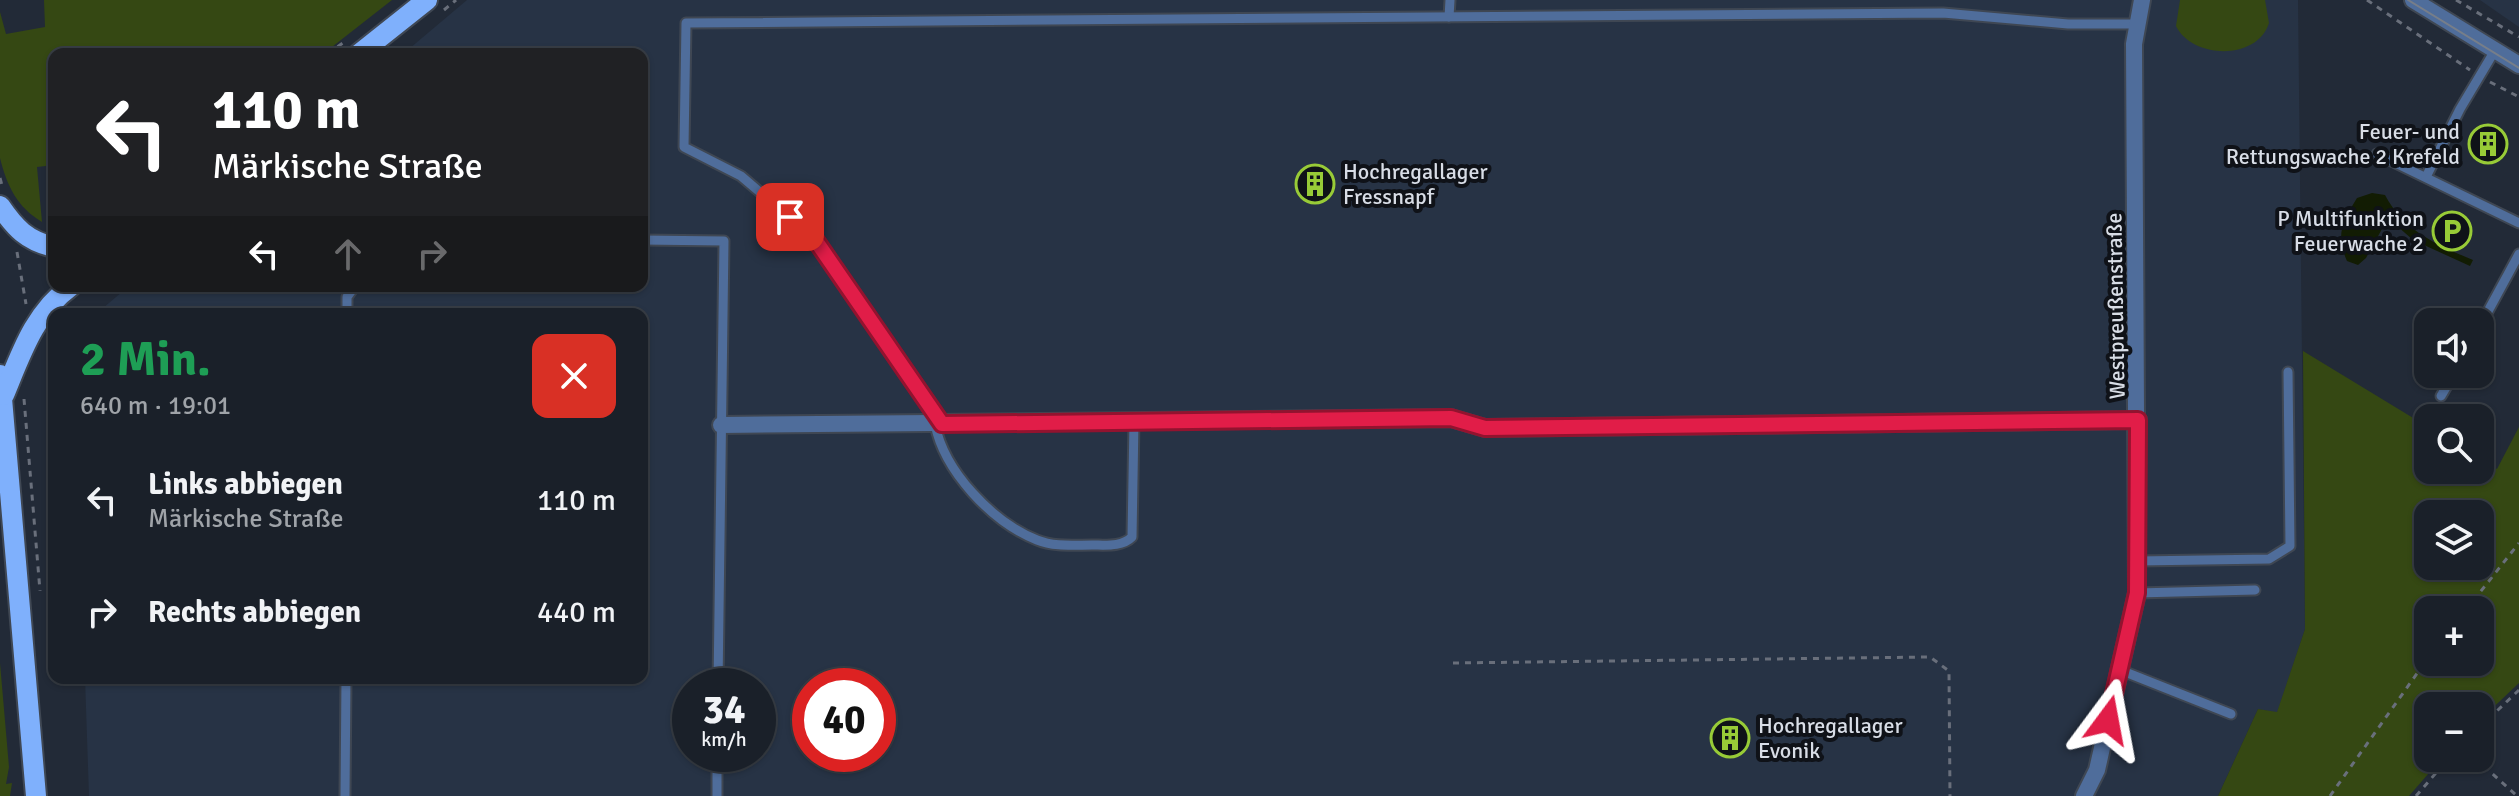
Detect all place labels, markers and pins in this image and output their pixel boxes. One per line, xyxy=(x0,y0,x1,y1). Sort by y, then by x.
place label: Feuer- und Rettungswache 2 Krefeld xyxy=(2226,118,2460,170)
building icon: Feuer- und Rettungswache 2 Krefeld xyxy=(2467,123,2509,165)
place label: Hochregallager Fressnapf xyxy=(1343,158,1488,210)
building icon: Hochregallager Fressnapf xyxy=(1294,163,1336,205)
pin xyxy=(756,183,824,251)
place label: P Multifunktion Feuerwache 2 xyxy=(2277,205,2424,257)
parking icon: P Multifunktion Feuerwache 2 xyxy=(2431,210,2473,252)
place label: Hochregallager Evonik xyxy=(1758,712,1903,764)
building icon: Hochregallager Evonik xyxy=(1709,717,1751,759)

